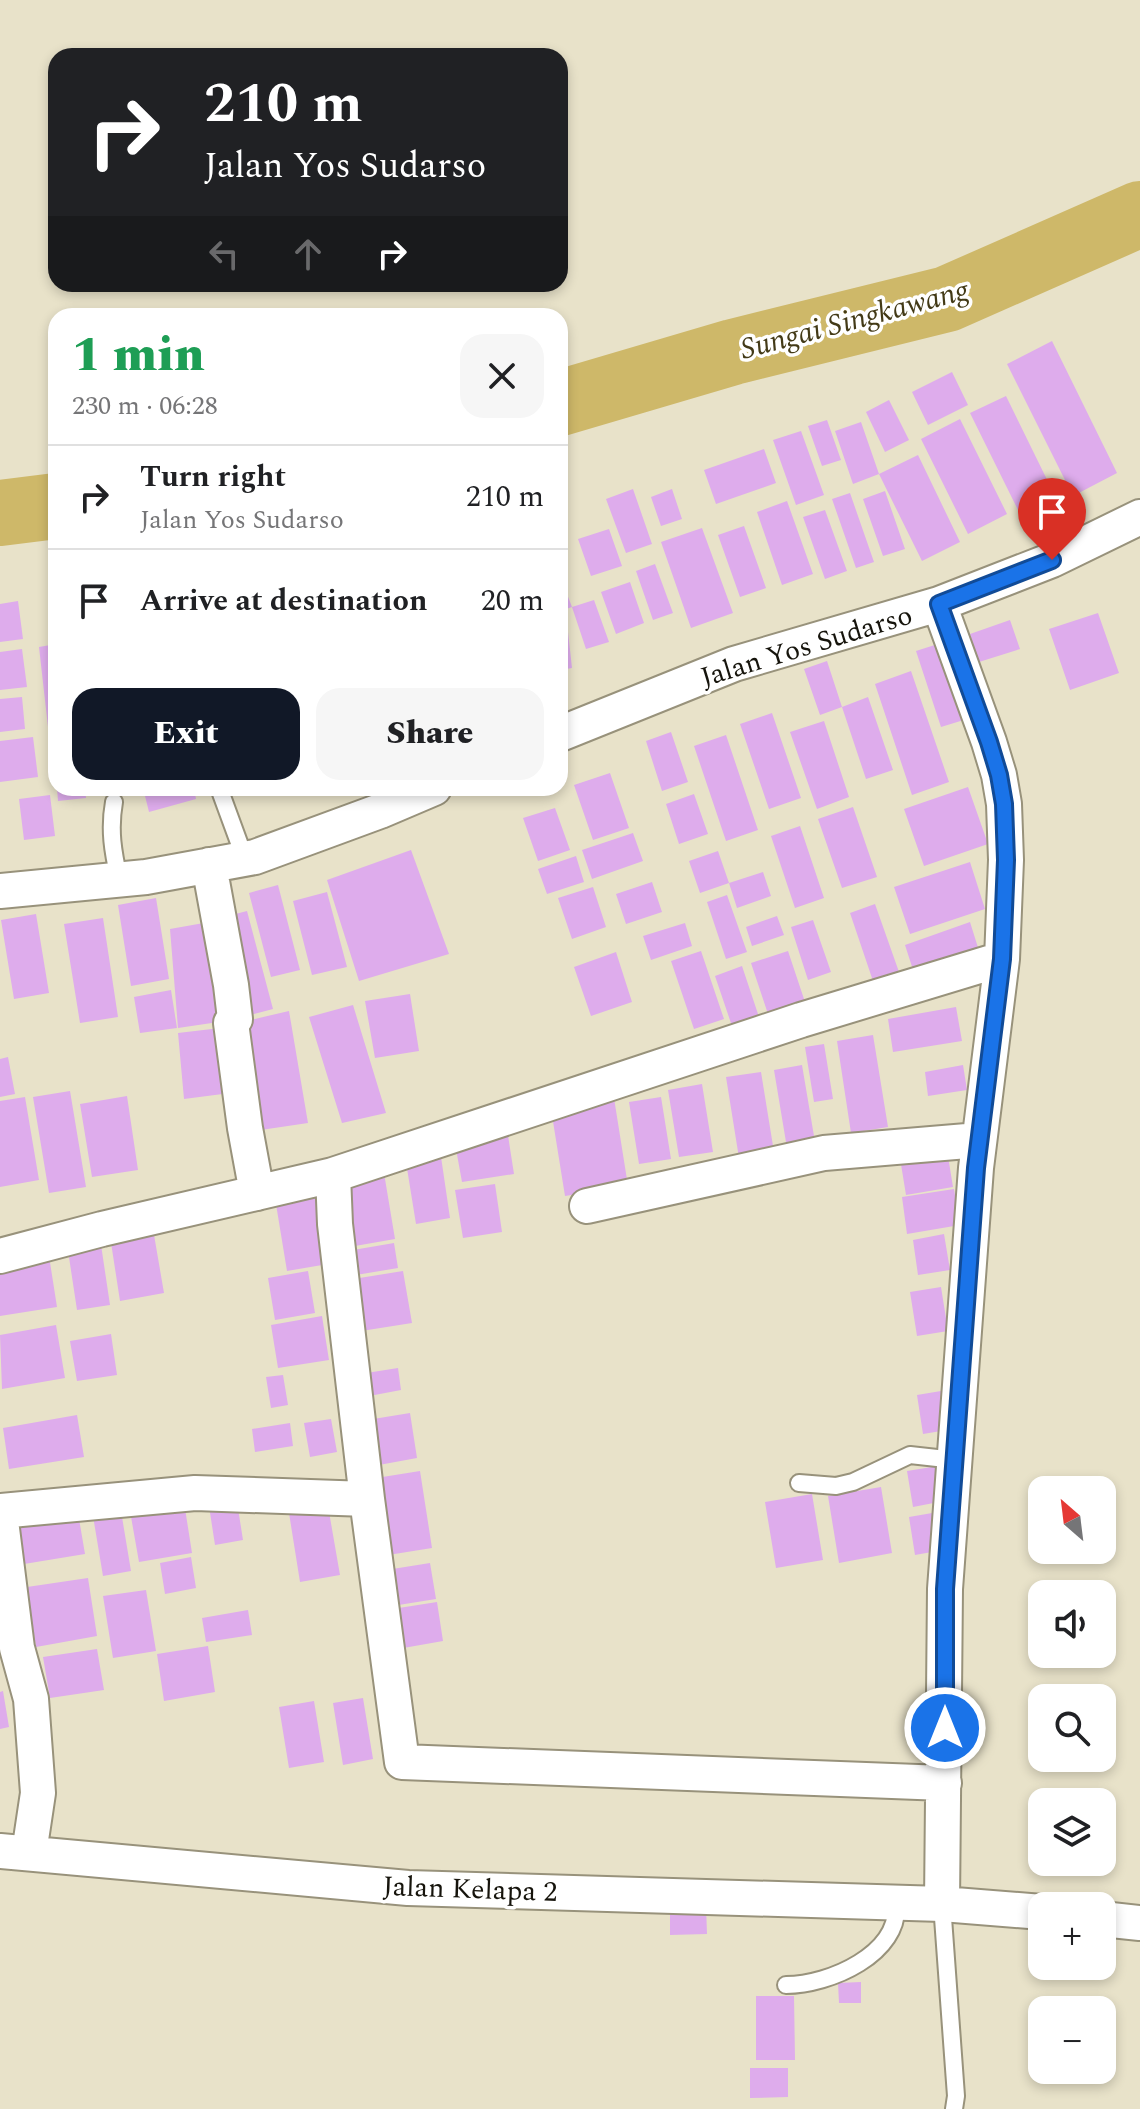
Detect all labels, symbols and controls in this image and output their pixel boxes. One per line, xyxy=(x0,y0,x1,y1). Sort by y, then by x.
text: 210 m xyxy=(204,62,363,147)
icon: right xyxy=(72,80,176,184)
text: Jalan Yos Sudarso xyxy=(204,139,486,194)
icon: left xyxy=(202,232,246,276)
icon: ahead xyxy=(286,232,330,276)
icon: right xyxy=(370,232,414,276)
water label: Sungai Singkawang xyxy=(735,267,975,373)
text: 1 min xyxy=(72,319,205,392)
button: close xyxy=(460,334,544,418)
text: 230 m · 06:28 xyxy=(72,386,218,426)
text: Turn right xyxy=(140,454,286,500)
text: 210 m xyxy=(466,474,544,520)
icon: right xyxy=(72,475,116,519)
pin xyxy=(1018,478,1086,560)
icon: arrive xyxy=(1030,490,1074,534)
text: Jalan Yos Sudarso xyxy=(140,500,344,540)
text: Arrive at destination xyxy=(140,578,427,624)
text: 20 m xyxy=(481,578,544,624)
icon: arrive xyxy=(72,579,116,623)
street label: Jalan Yos Sudarso xyxy=(695,594,918,699)
button: Exit xyxy=(72,688,300,780)
button: Share xyxy=(316,688,544,780)
north arrow xyxy=(1028,1476,1116,1564)
map controls xyxy=(1028,1476,1116,2084)
button: sound xyxy=(1028,1580,1116,1668)
button: search xyxy=(1028,1684,1116,1772)
position arrow xyxy=(903,1686,987,1770)
button: layers xyxy=(1028,1788,1116,1876)
street label: Jalan Kelapa 2 xyxy=(382,1865,558,1914)
button: + xyxy=(1028,1892,1116,1980)
button: − xyxy=(1028,1996,1116,2084)

